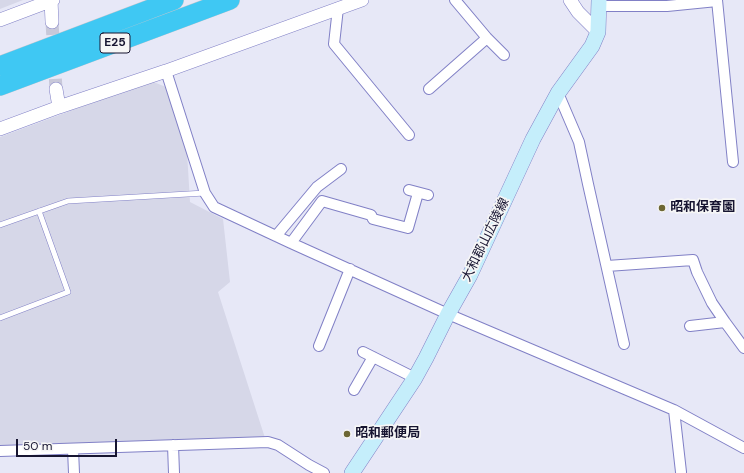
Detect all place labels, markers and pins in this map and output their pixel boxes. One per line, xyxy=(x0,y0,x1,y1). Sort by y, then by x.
place label: 昭和保育園 xyxy=(670,200,735,216)
marker: 昭和保育園 xyxy=(657,203,667,213)
place label: 昭和郵便局 xyxy=(355,426,420,442)
marker: 昭和郵便局 xyxy=(342,429,352,439)

